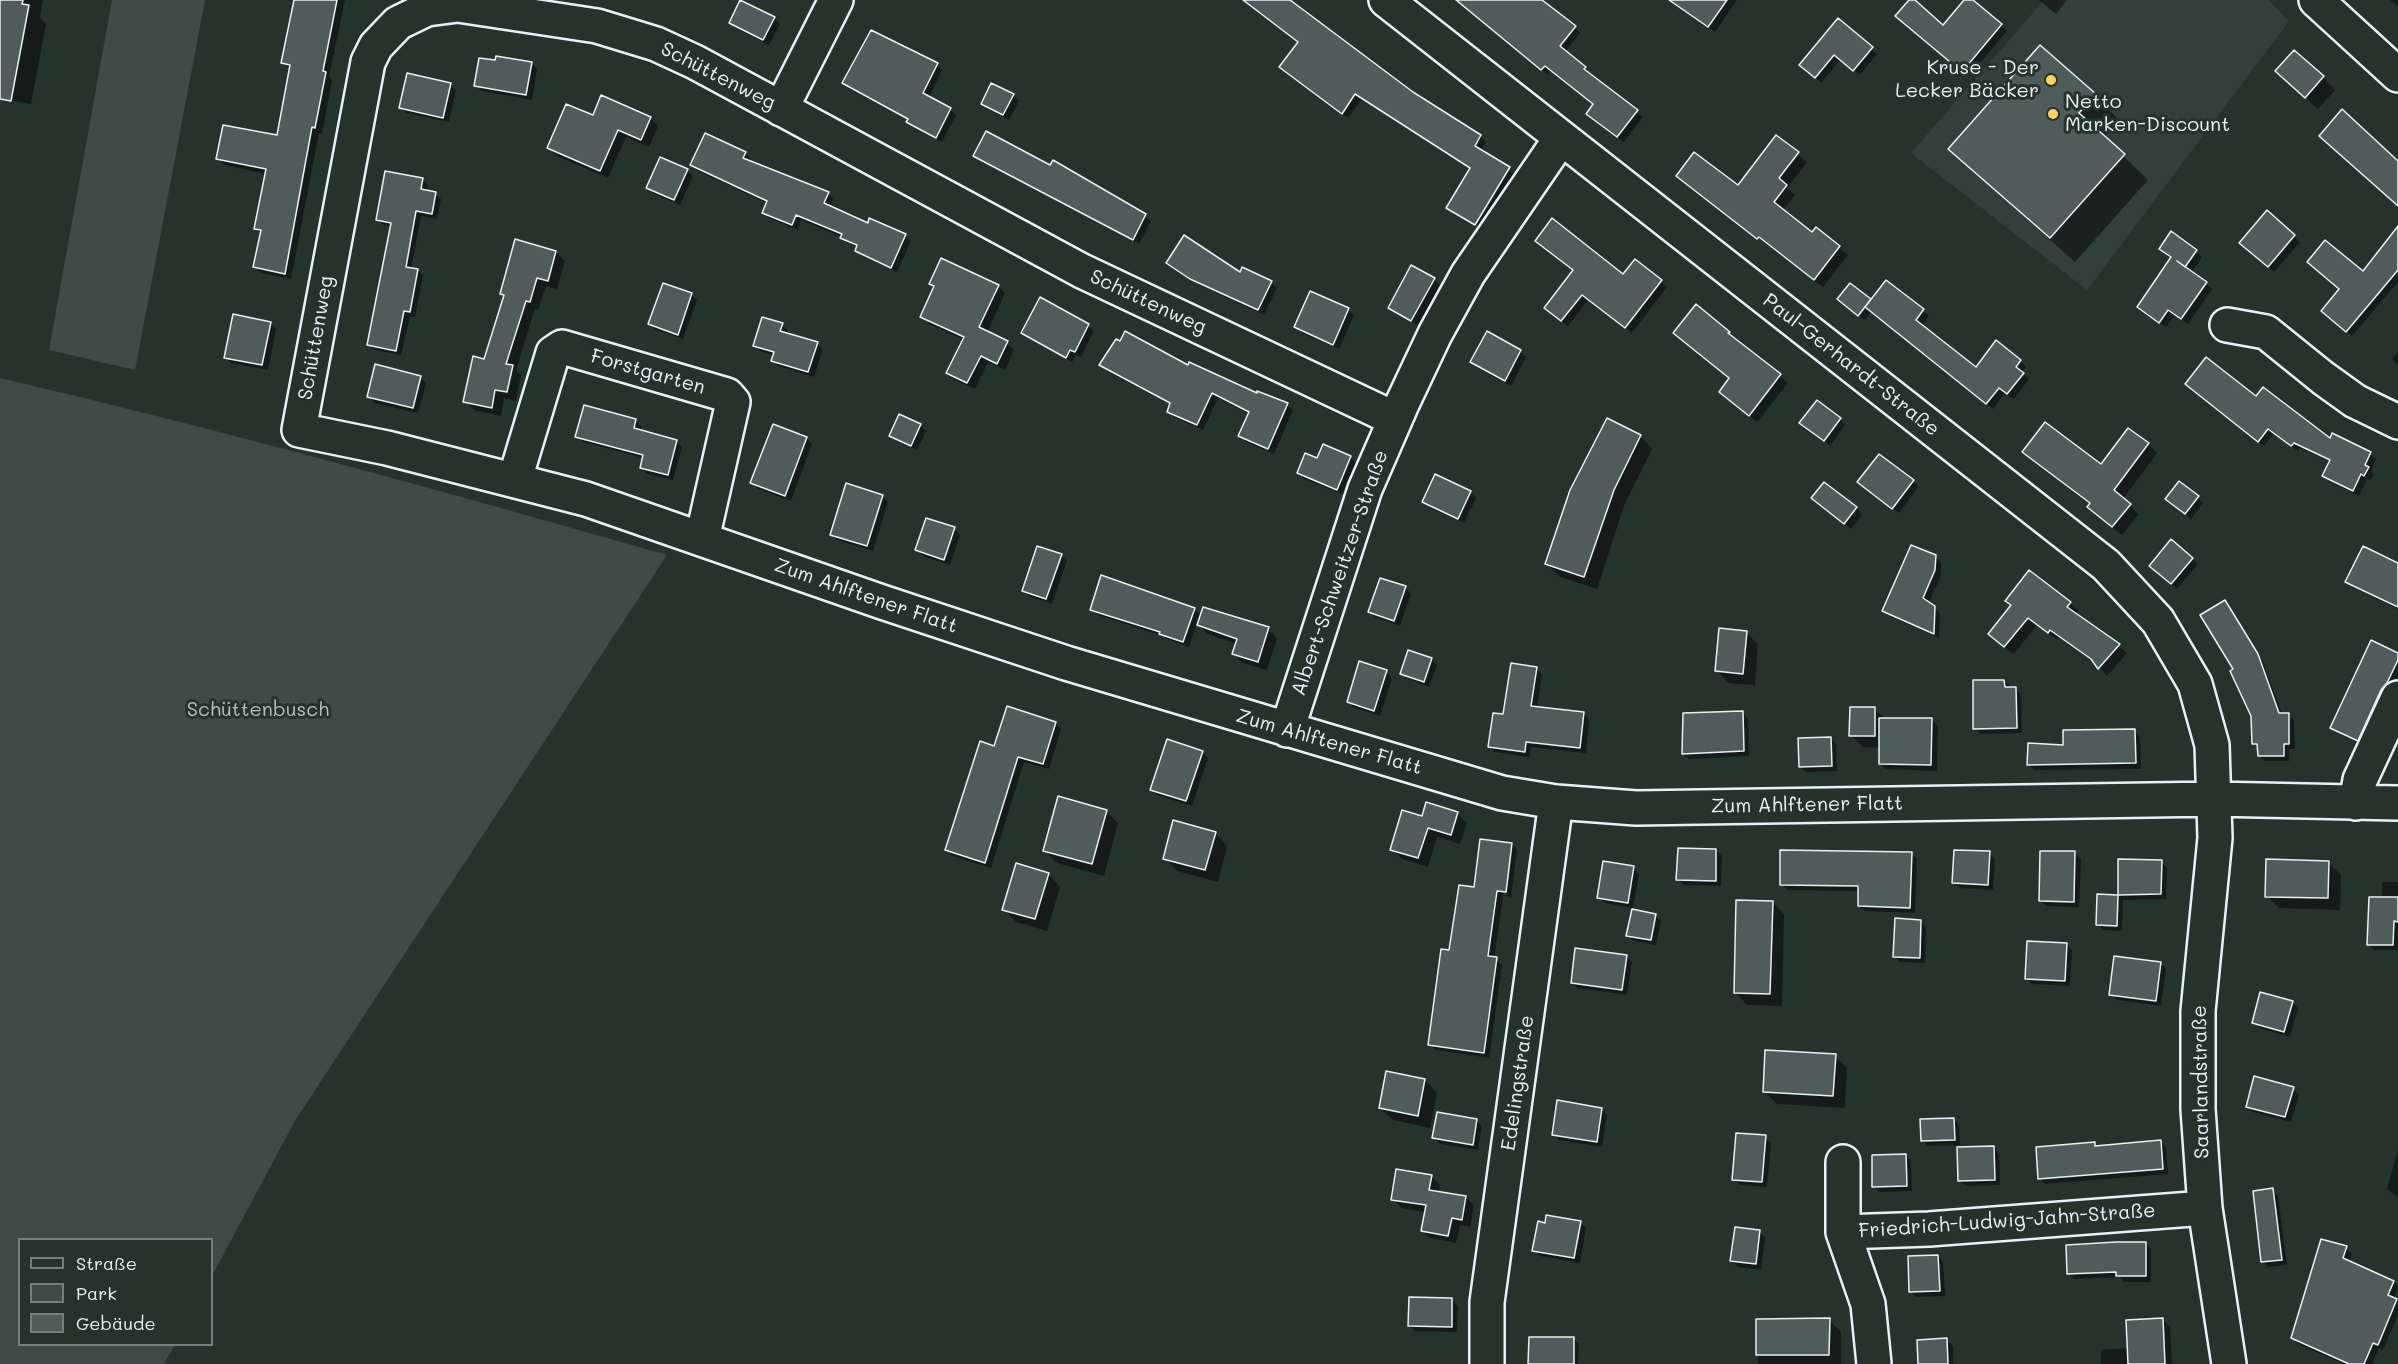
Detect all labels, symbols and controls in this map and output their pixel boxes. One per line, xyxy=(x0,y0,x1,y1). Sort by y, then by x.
street label: Schüttenweg xyxy=(657,37,779,115)
place label: Kruse - Der Lecker Bäcker xyxy=(1895,56,2039,103)
marker: Kruse - Der Lecker Bäcker xyxy=(2044,73,2058,87)
place label: Netto Marken-Discount xyxy=(2065,90,2230,137)
marker: Netto Marken-Discount xyxy=(2046,107,2060,121)
street label: Schüttenweg xyxy=(1086,265,1210,339)
street label: Schüttenweg xyxy=(293,274,339,402)
street label: Paul-Gerhardt-Straße xyxy=(1758,289,1944,441)
street label: Forstgarten xyxy=(588,344,708,400)
street label: Albert-Schweitzer-Straße xyxy=(1287,447,1393,699)
street label: Zum Ahlftener Flatt xyxy=(771,553,961,639)
park label: Schüttenbusch xyxy=(187,698,329,722)
street label: Zum Ahlftener Flatt xyxy=(1233,704,1425,780)
street label: Zum Ahlftener Flatt xyxy=(1711,791,1903,819)
street label: Saarlandstraße xyxy=(2188,1005,2214,1159)
street label: Edelingstraße xyxy=(1497,1014,1539,1152)
street label: Friedrich-Ludwig-Jahn-Straße xyxy=(1858,1199,2156,1243)
legend xyxy=(18,1238,213,1346)
text: Straße xyxy=(76,1251,137,1275)
text: Park xyxy=(76,1281,117,1305)
text: Gebäude xyxy=(76,1311,156,1335)

